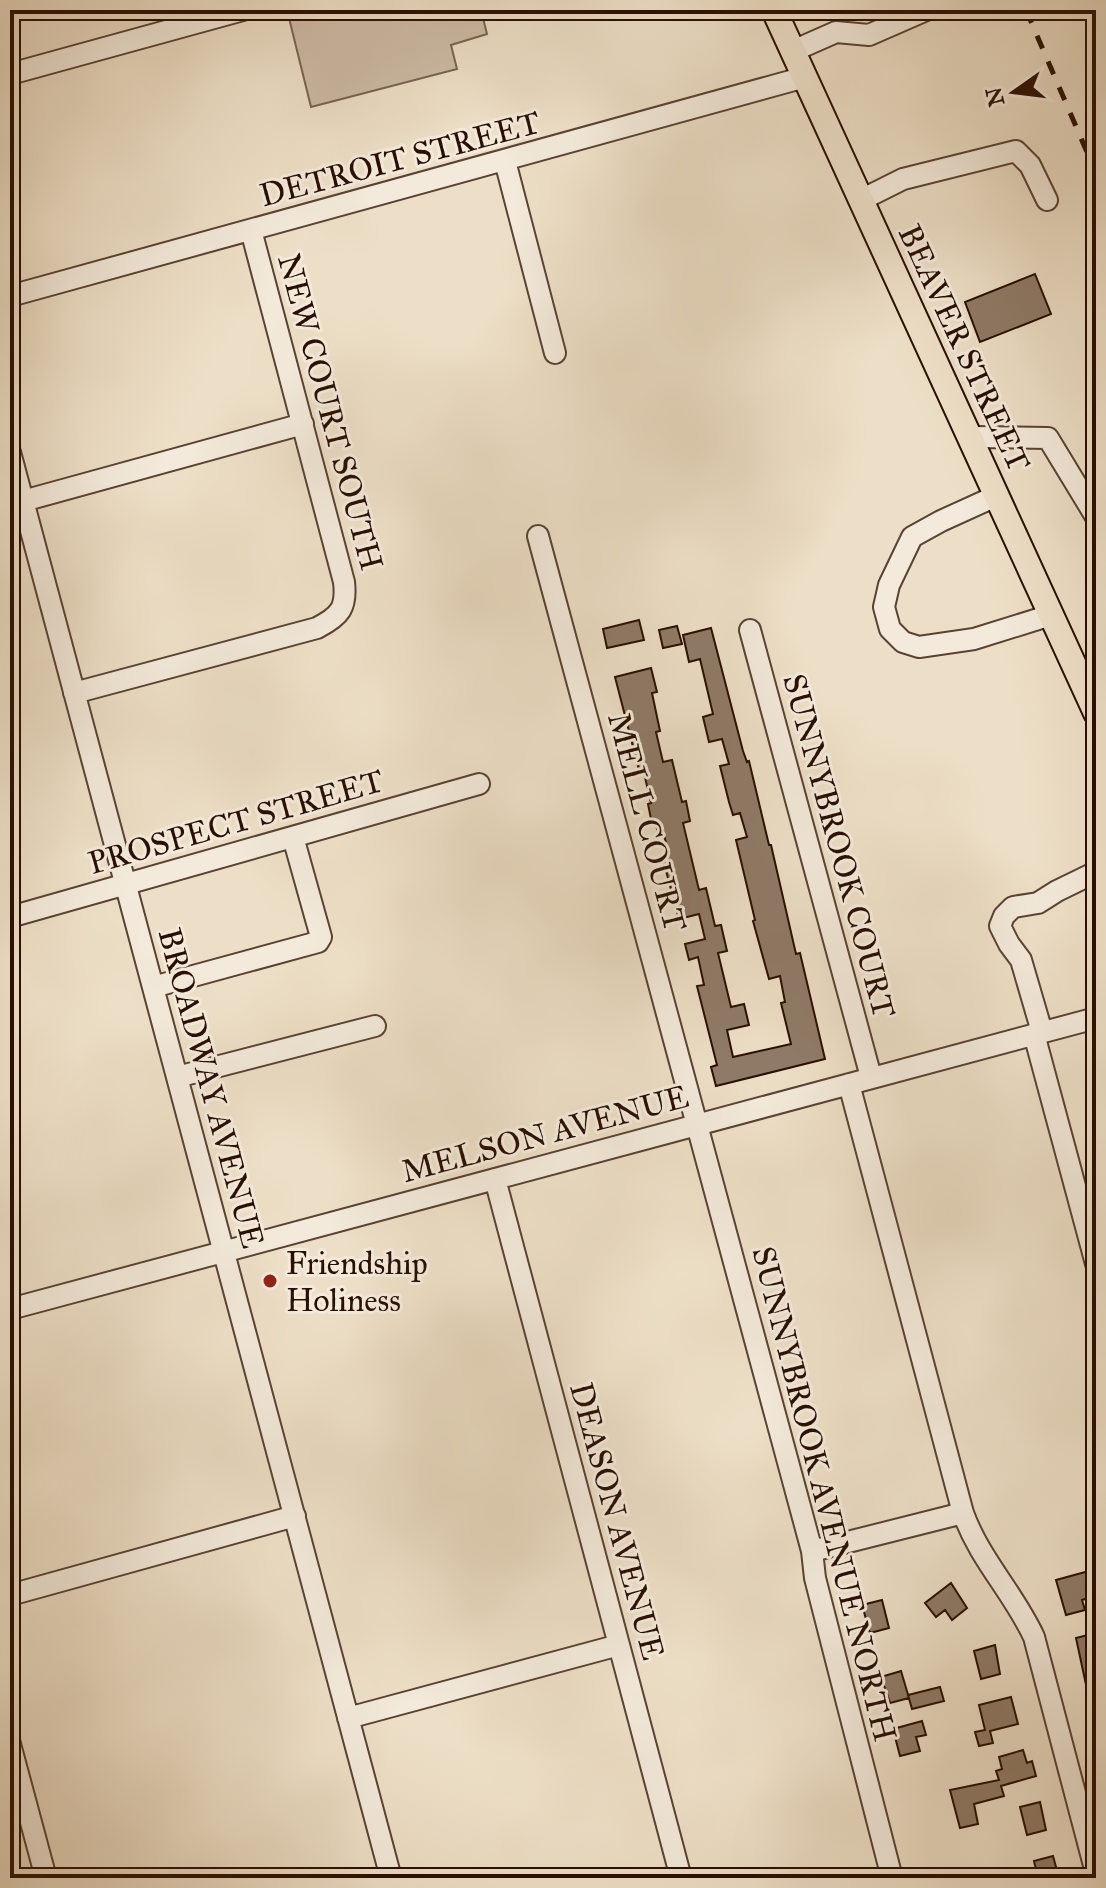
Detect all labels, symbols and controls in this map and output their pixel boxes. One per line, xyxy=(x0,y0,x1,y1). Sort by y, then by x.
north arrow xyxy=(974,52,1054,132)
text: N xyxy=(980,84,1010,109)
street label: DETROIT STREET xyxy=(256,103,545,215)
street label: BEAVER STREET xyxy=(890,218,1038,478)
street label: NEW COURT SOUTH xyxy=(269,249,391,575)
street label: SUNNYBROOK COURT xyxy=(774,670,904,1022)
street label: MELL COURT xyxy=(599,708,695,936)
street label: PROSPECT STREET xyxy=(84,761,388,883)
street label: BROADWAY AVENUE xyxy=(149,924,273,1252)
street label: MELSON AVENUE xyxy=(397,1077,693,1191)
street label: SUNNYBROOK AVENUE NORTH xyxy=(744,1242,904,1746)
place label: Friendship Holiness xyxy=(286,1244,428,1320)
marker: Friendship Holiness xyxy=(261,1272,279,1290)
street label: DEASON AVENUE xyxy=(561,1378,673,1664)

